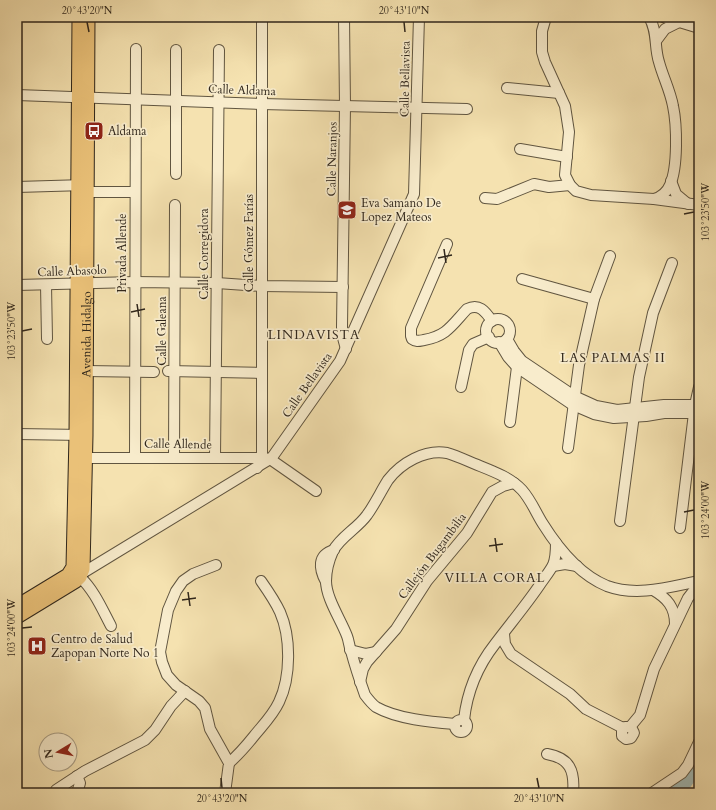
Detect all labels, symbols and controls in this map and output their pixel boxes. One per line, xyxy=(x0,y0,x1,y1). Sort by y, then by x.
text: 20°43'20"N xyxy=(62,4,113,18)
text: 20°43'10"N xyxy=(379,4,430,18)
street label: Calle Bellavista xyxy=(396,40,414,117)
street label: Calle Aldama xyxy=(208,81,277,99)
bus stop icon: Aldama xyxy=(83,120,105,142)
street label: Calle Naranjos xyxy=(323,121,341,197)
place label: Aldama xyxy=(108,123,147,139)
text: 103°23'50"W xyxy=(699,182,713,241)
street label: Calle Gómez Farías xyxy=(241,194,257,292)
place label: Eva Samano De Lopez Mateos xyxy=(361,195,441,225)
school or university icon: Eva Samano De Lopez Mateos xyxy=(336,199,358,221)
street label: Calle Corregidora xyxy=(196,207,212,300)
street label: Privada Allende xyxy=(114,213,130,293)
street label: Calle Abasolo xyxy=(37,262,107,280)
street label: Avenida Hidalgo xyxy=(78,291,95,378)
street label: Calle Galeana xyxy=(154,295,170,366)
text: 103°23'50"W xyxy=(5,301,19,360)
district label: LINDAVISTA xyxy=(268,326,360,344)
street label: Calle Bellavista xyxy=(279,348,336,421)
district label: LAS PALMAS II xyxy=(560,349,666,367)
street label: Calle Allende xyxy=(144,435,212,453)
text: 103°24'00"W xyxy=(699,480,713,539)
street label: Callejón Bugambilia xyxy=(394,509,470,602)
district label: VILLA CORAL xyxy=(445,569,545,587)
text: 103°24'00"W xyxy=(5,598,19,657)
place label: Centro de Salud Zapopan Norte No 1 xyxy=(51,631,159,661)
hospital icon: Centro de Salud Zapopan Norte No 1 xyxy=(26,635,48,657)
north arrow xyxy=(38,732,78,772)
text: N xyxy=(40,747,57,760)
text: 20°43'20"N xyxy=(197,792,248,806)
text: 20°43'10"N xyxy=(514,792,565,806)

